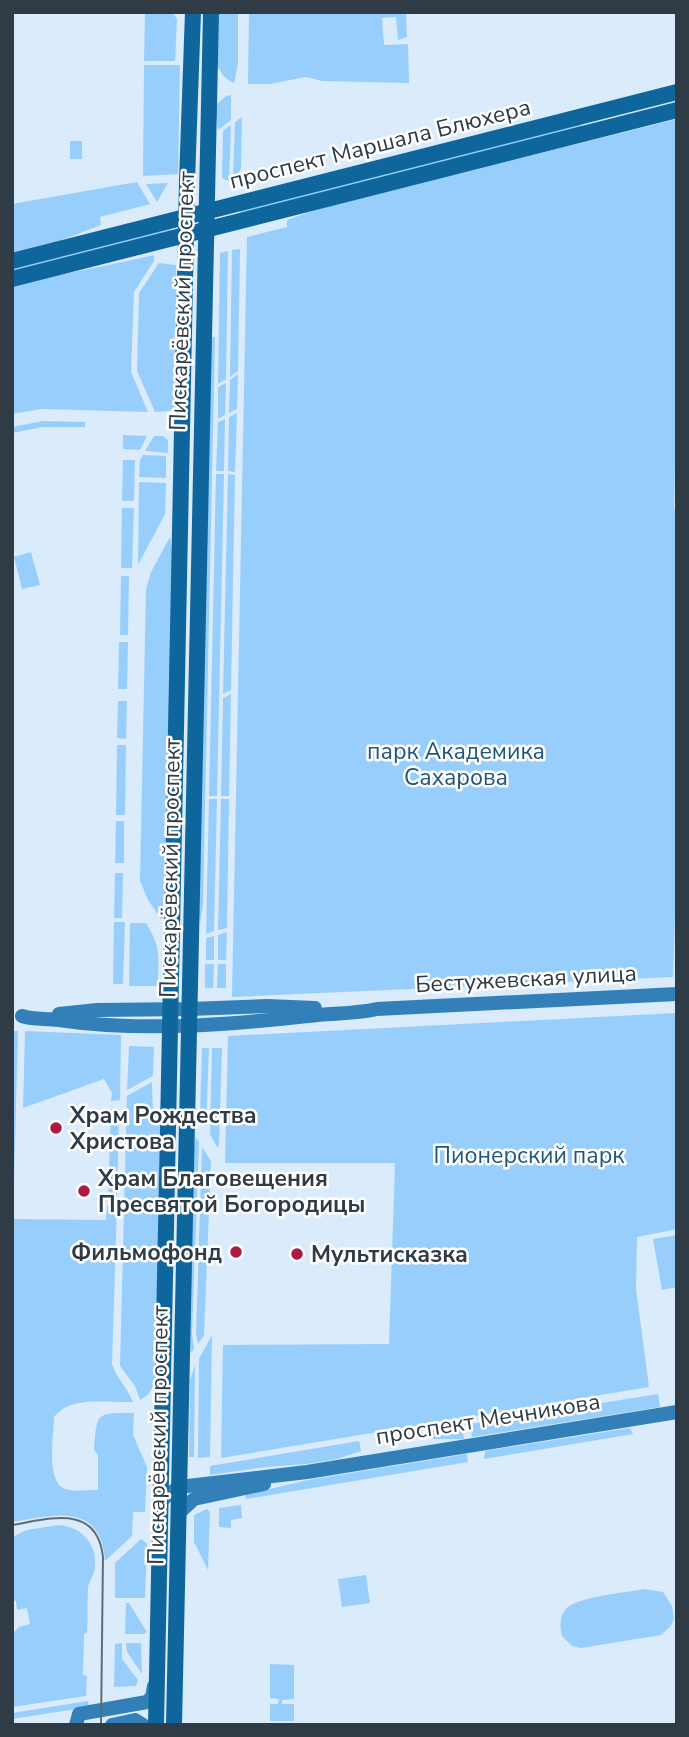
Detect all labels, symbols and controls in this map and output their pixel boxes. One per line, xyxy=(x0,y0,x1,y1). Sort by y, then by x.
street label: проспект Маршала Блюхера xyxy=(226,92,534,196)
street label: Пискарёвский проспект xyxy=(162,170,202,431)
park label: парк Академика Сахарова xyxy=(367,736,545,793)
street label: Пискарёвский проспект xyxy=(152,737,188,998)
street label: Бестужевская улица xyxy=(414,958,638,1000)
place label: Храм Рождества Христова xyxy=(69,1100,257,1157)
marker: Храм Рождества Христова xyxy=(48,1120,64,1136)
park label: Пионерский парк xyxy=(434,1140,625,1171)
place label: Храм Благовещения Пресвятой Богородицы xyxy=(97,1163,365,1220)
marker: Храм Благовещения Пресвятой Богородицы xyxy=(76,1183,92,1199)
place label: Фильмофонд xyxy=(71,1237,222,1268)
place label: Мультисказка xyxy=(311,1239,468,1270)
marker: Фильмофонд xyxy=(228,1244,244,1260)
marker: Мультисказка xyxy=(289,1246,305,1262)
street label: Пискарёвский проспект xyxy=(140,1304,176,1565)
street label: проспект Мечникова xyxy=(373,1386,603,1452)

